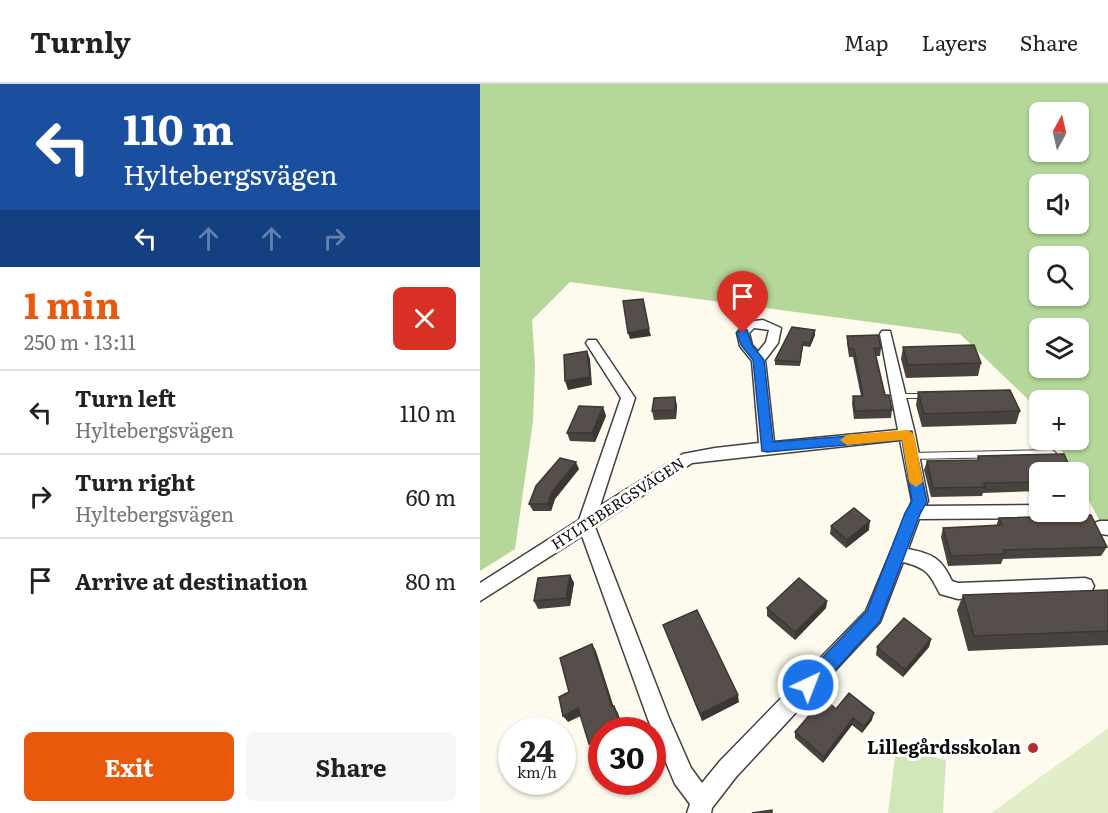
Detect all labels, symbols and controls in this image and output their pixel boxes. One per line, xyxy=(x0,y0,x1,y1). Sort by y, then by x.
text: Turnly xyxy=(30,20,131,62)
text: Map xyxy=(844,26,889,57)
text: Layers xyxy=(922,26,987,57)
text: Share xyxy=(1020,26,1078,57)
text: 110 m xyxy=(123,96,234,158)
north arrow xyxy=(1029,102,1089,162)
map controls xyxy=(1029,102,1089,522)
icon: left xyxy=(24,108,102,186)
text: Hyltebergsvägen xyxy=(123,153,338,193)
button: sound xyxy=(1029,174,1089,234)
icon: left xyxy=(129,222,162,255)
icon: ahead xyxy=(192,222,225,255)
icon: ahead xyxy=(255,222,288,255)
icon: right xyxy=(318,222,351,255)
button: search xyxy=(1029,246,1089,306)
pin xyxy=(717,271,768,333)
text: 1 min xyxy=(24,277,120,330)
icon: arrive xyxy=(726,280,759,313)
button: close xyxy=(393,287,456,350)
button: layers xyxy=(1029,318,1089,378)
text: 250 m · 13:11 xyxy=(24,326,136,356)
text: Turn left xyxy=(75,381,176,414)
button: + xyxy=(1029,390,1089,450)
icon: left xyxy=(24,396,57,429)
text: 110 m xyxy=(400,396,456,429)
text: Hyltebergsvägen xyxy=(75,414,234,444)
street label: HYLTEBERGSVÄGEN xyxy=(546,451,688,555)
button: − xyxy=(1029,462,1089,522)
text: Turn right xyxy=(75,465,195,498)
icon: right xyxy=(24,480,57,513)
text: 60 m xyxy=(406,480,456,513)
text: Hyltebergsvägen xyxy=(75,498,234,528)
icon: arrive xyxy=(24,564,57,597)
text: Arrive at destination xyxy=(75,564,308,597)
text: 80 m xyxy=(405,564,456,597)
position arrow xyxy=(776,653,840,717)
speed limit sign: 30 xyxy=(588,717,666,795)
text: 24 xyxy=(520,727,554,771)
button: Exit xyxy=(24,732,234,801)
button: Share xyxy=(246,732,456,801)
place label: Lillegårdsskolan xyxy=(867,733,1021,760)
marker: Lillegårdsskolan xyxy=(1026,741,1040,755)
text: km/h xyxy=(517,760,557,783)

